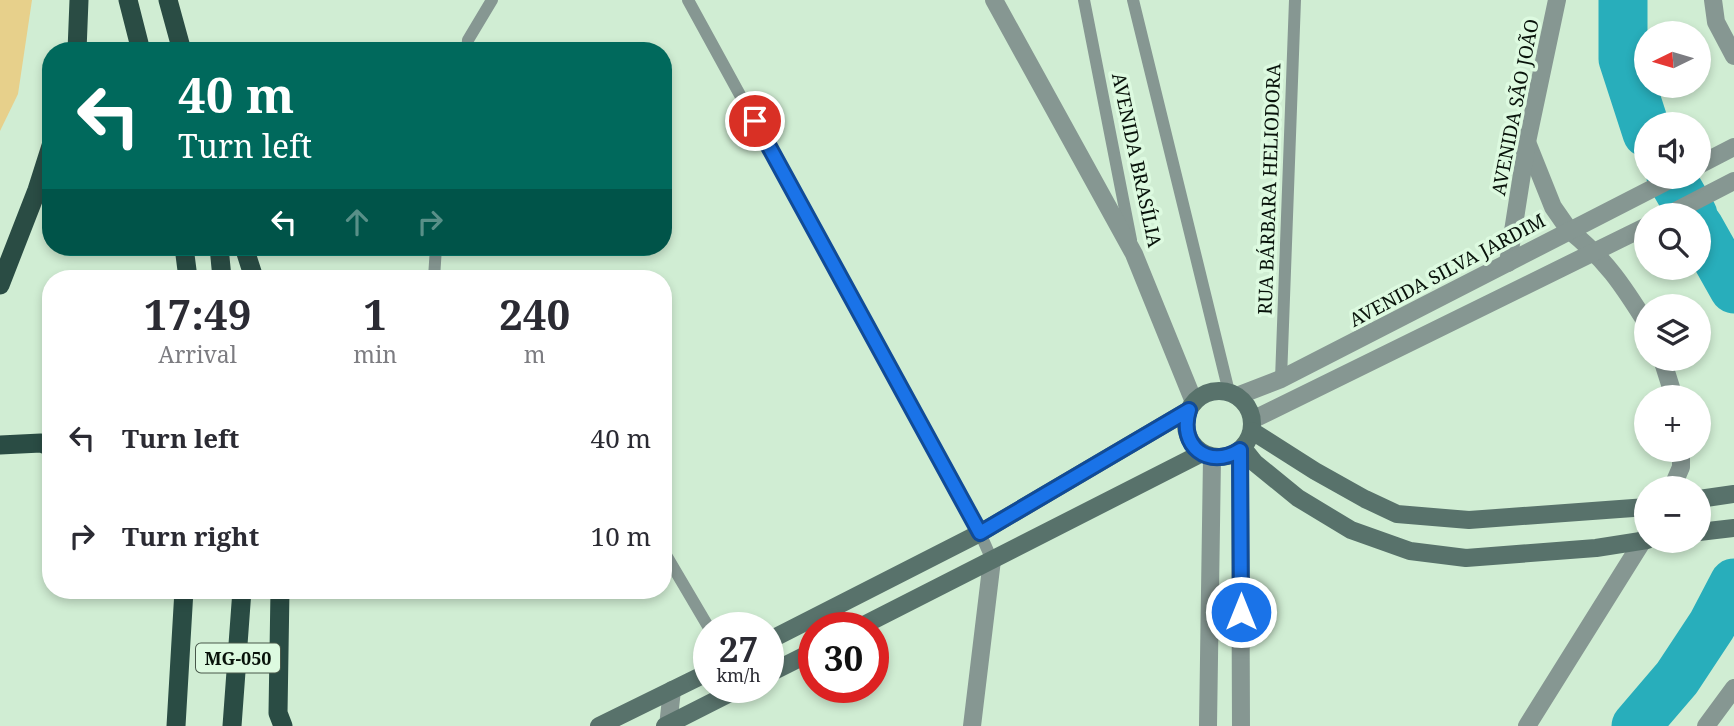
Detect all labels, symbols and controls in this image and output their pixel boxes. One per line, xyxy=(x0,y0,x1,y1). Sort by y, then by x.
street label: AVENIDA SÃO JOÃO xyxy=(1485,16,1545,198)
north arrow xyxy=(1634,21,1712,98)
map controls xyxy=(1634,21,1711,553)
text: 40 m xyxy=(178,61,294,127)
street label: RUA BÁRBARA HELIODORA xyxy=(1252,62,1286,315)
icon: left xyxy=(63,70,154,161)
street label: AVENIDA BRASÍLIA xyxy=(1106,70,1168,250)
pin xyxy=(725,91,785,151)
icon: arrive xyxy=(736,102,774,140)
button: sound xyxy=(1634,112,1711,189)
text: Turn left xyxy=(178,124,312,167)
icon: left xyxy=(265,203,303,241)
icon: ahead xyxy=(338,203,376,241)
icon: right xyxy=(411,203,449,241)
button: search xyxy=(1634,203,1711,280)
street label: AVENIDA SILVA JARDIM xyxy=(1344,207,1550,333)
text: 17:49 xyxy=(144,285,251,342)
text: 1 xyxy=(363,285,387,342)
text: 240 xyxy=(499,285,570,342)
button: layers xyxy=(1634,294,1711,371)
text: Arrival xyxy=(158,338,237,370)
text: min xyxy=(353,338,397,370)
text: m xyxy=(524,338,545,370)
button: + xyxy=(1634,385,1711,462)
icon: left xyxy=(63,419,101,457)
text: Turn left xyxy=(122,420,239,456)
text: 40 m xyxy=(591,420,651,456)
button: − xyxy=(1634,476,1711,553)
icon: right xyxy=(63,517,101,555)
text: Turn right xyxy=(122,518,259,554)
text: 10 m xyxy=(591,518,651,554)
position arrow xyxy=(1204,575,1278,649)
speed limit sign: 30 xyxy=(798,612,889,703)
text: 27 xyxy=(719,625,758,672)
road number: MG-050 xyxy=(196,644,280,672)
text: km/h xyxy=(716,663,761,687)

